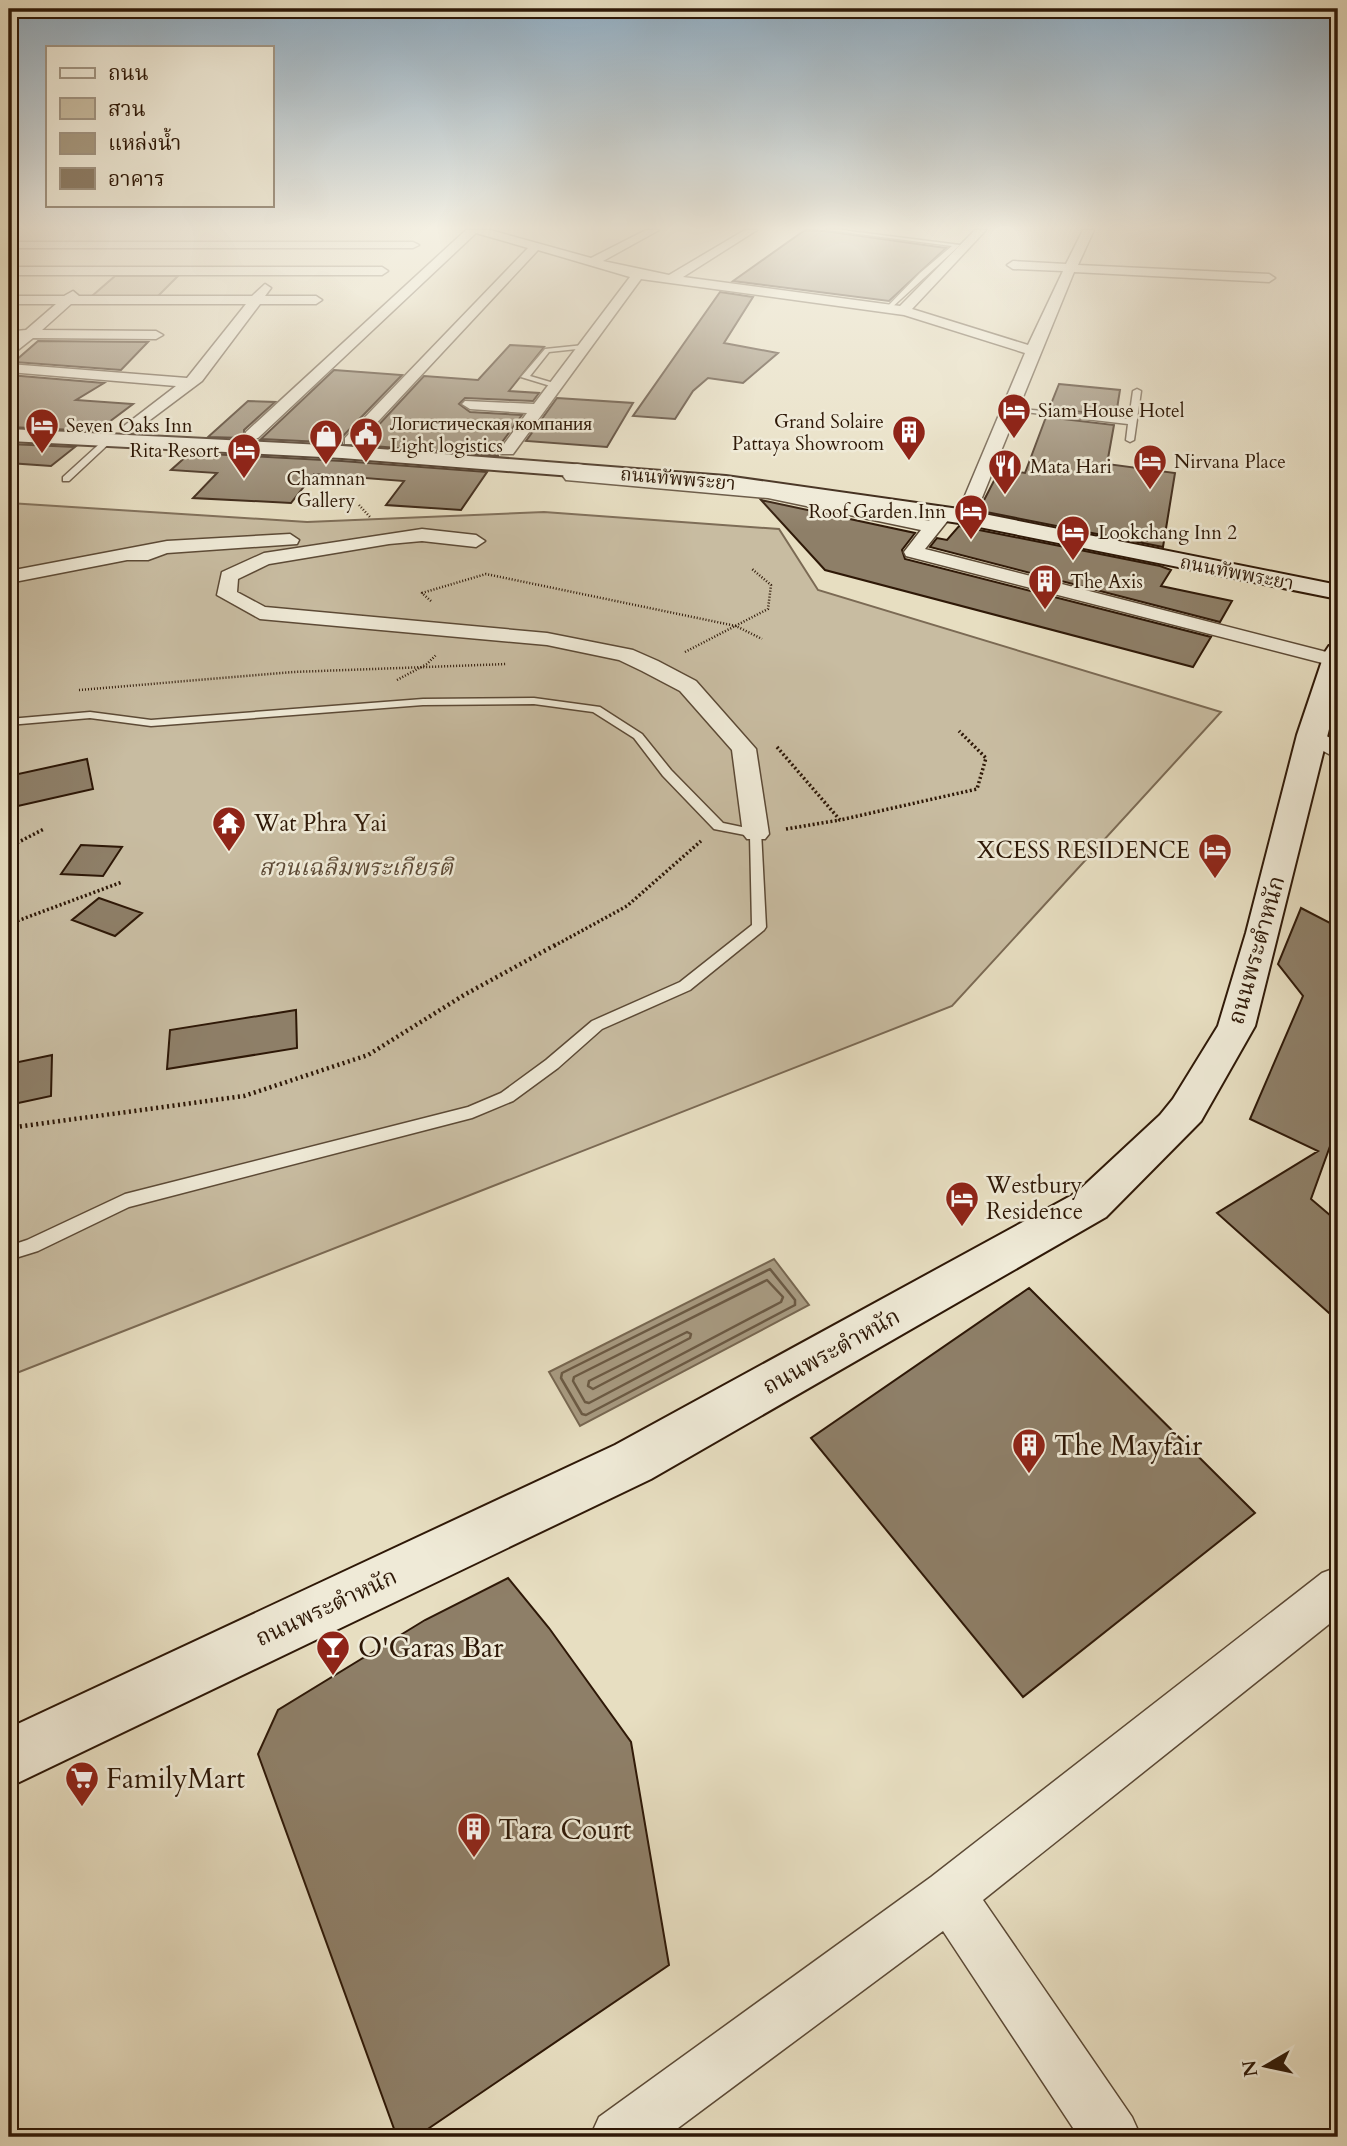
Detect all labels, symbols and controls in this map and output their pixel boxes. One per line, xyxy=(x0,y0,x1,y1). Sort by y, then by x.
legend xyxy=(46,46,273,206)
text: ถนน xyxy=(108,59,149,88)
text: สวน xyxy=(108,95,146,124)
text: แหล่งน้ำ xyxy=(108,127,181,158)
text: อาคาร xyxy=(108,165,165,194)
hotel icon: Siam House Hotel xyxy=(995,391,1033,440)
place label: Siam House Hotel xyxy=(1038,398,1185,424)
hotel icon: Seven Oaks Inn xyxy=(23,406,61,455)
place label: Grand Solaire Pattaya Showroom xyxy=(732,409,885,457)
place label: Логистическая компания Light logistics xyxy=(390,411,592,459)
place label: Seven Oaks Inn xyxy=(66,413,193,439)
building icon: Grand Solaire Pattaya Showroom xyxy=(890,413,928,462)
public building icon: Логистическая компания Light logistics xyxy=(347,415,385,464)
shop icon: Chamnan Gallery xyxy=(307,417,345,466)
hotel icon: Rita Resort xyxy=(225,431,263,480)
place label: Rita Resort xyxy=(130,438,219,464)
hotel icon: Nirvana Place xyxy=(1131,442,1169,491)
restaurant icon: Mata Hari xyxy=(986,447,1024,496)
place label: Nirvana Place xyxy=(1174,449,1286,475)
place label: Mata Hari xyxy=(1030,454,1112,480)
street label: ถนนทัพพระยา xyxy=(619,461,737,497)
place label: Chamnan Gallery xyxy=(286,466,366,514)
hotel icon: Roof Garden Inn xyxy=(952,492,990,541)
place label: Roof Garden Inn xyxy=(809,499,946,525)
hotel icon: Lookchang Inn 2 xyxy=(1054,513,1092,562)
place label: Lookchang Inn 2 xyxy=(1098,520,1237,546)
street label: ถนนทัพพระยา xyxy=(1178,549,1296,597)
building icon: The Axis xyxy=(1026,562,1064,611)
place label: The Axis xyxy=(1070,569,1143,595)
temple icon: Wat Phra Yai xyxy=(210,804,248,853)
place label: Wat Phra Yai xyxy=(253,808,387,839)
hotel icon: XCESS RESIDENCE xyxy=(1196,831,1234,880)
place label: XCESS RESIDENCE xyxy=(977,835,1190,866)
park label: สวนเฉลิมพระเกียรติ xyxy=(259,852,455,883)
street label: ถนนพระตำหนัก xyxy=(1220,872,1292,1028)
place label: Westbury Residence xyxy=(985,1170,1083,1227)
hotel icon: Westbury Residence xyxy=(943,1179,981,1228)
street label: ถนนพระตำหนัก xyxy=(757,1301,906,1402)
building icon: The Mayfair xyxy=(1010,1426,1048,1475)
place label: The Mayfair xyxy=(1054,1427,1203,1465)
street label: ถนนพระตำหนัก xyxy=(250,1561,402,1654)
bar icon: O'Garas Bar xyxy=(314,1628,352,1677)
place label: O'Garas Bar xyxy=(358,1629,504,1667)
supermarket icon: FamilyMart xyxy=(63,1759,101,1808)
place label: FamilyMart xyxy=(106,1760,245,1798)
building icon: Tara Court xyxy=(455,1810,493,1859)
place label: Tara Court xyxy=(498,1811,632,1849)
north arrow xyxy=(1232,2030,1302,2100)
text: N xyxy=(1236,2058,1264,2079)

